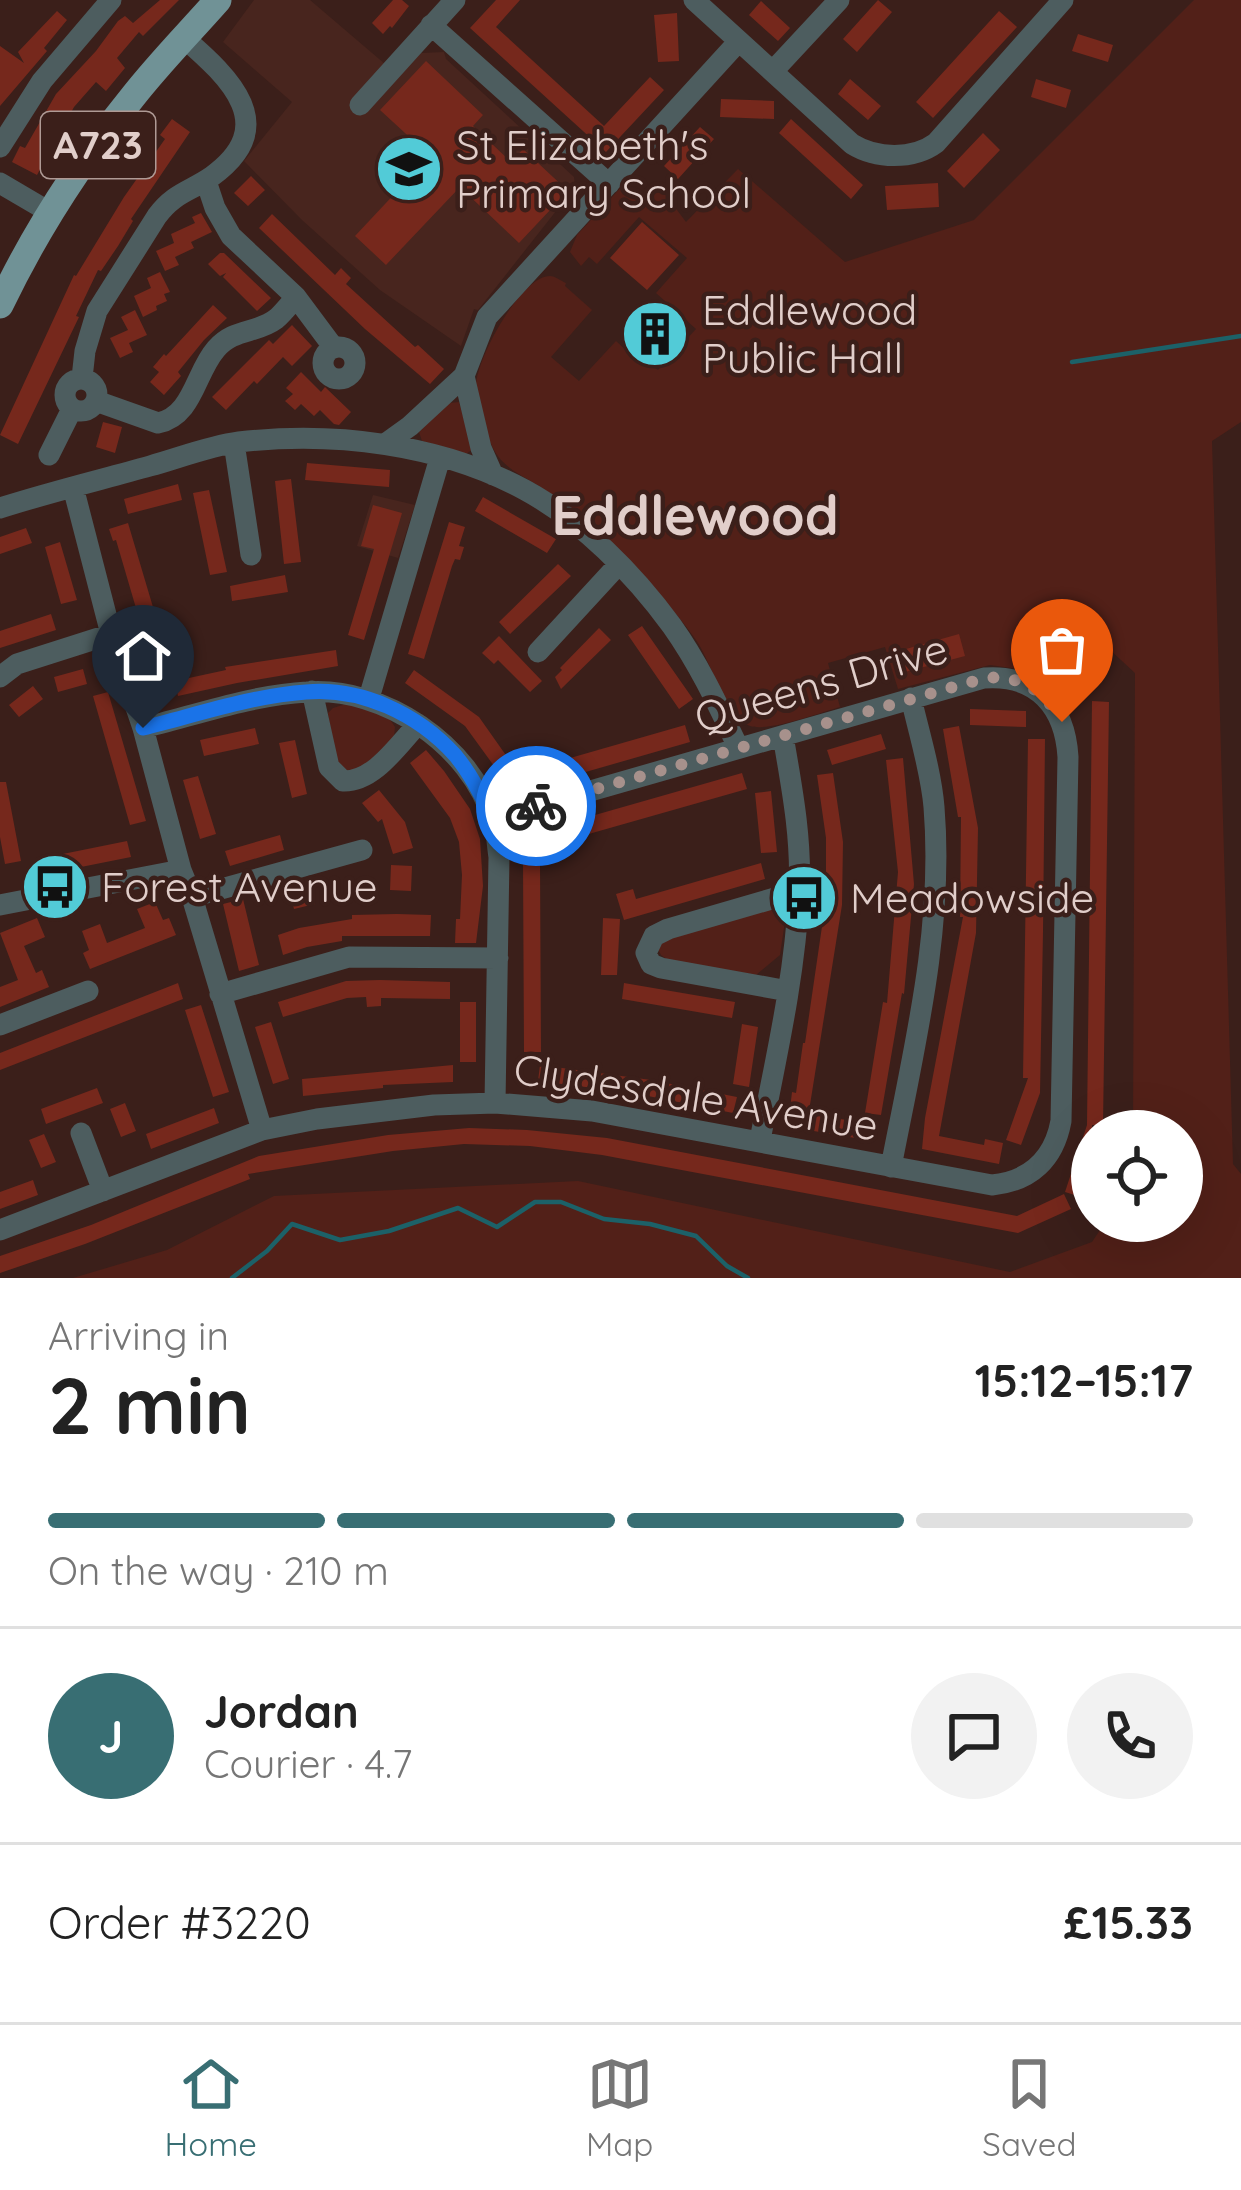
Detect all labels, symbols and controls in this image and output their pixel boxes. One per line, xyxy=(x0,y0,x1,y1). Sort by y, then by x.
road number: A723 xyxy=(41,112,155,178)
place label: St Elizabeth's Primary School xyxy=(456,118,751,219)
school or university icon: St Elizabeth's Primary School xyxy=(374,134,444,204)
place label: Eddlewood Public Hall xyxy=(702,283,917,384)
building icon: Eddlewood Public Hall xyxy=(620,299,690,369)
district label: Eddlewood xyxy=(551,481,839,549)
pin xyxy=(1011,599,1113,722)
pin xyxy=(92,605,194,728)
icon: bag xyxy=(1029,617,1095,683)
street label: Queens Drive xyxy=(688,621,953,744)
icon: home xyxy=(110,623,176,689)
courier xyxy=(476,746,596,866)
icon: bike xyxy=(503,773,569,839)
bus stop icon: Forest Avenue xyxy=(20,852,90,922)
place label: Forest Avenue xyxy=(101,860,378,913)
bus stop icon: Meadowside xyxy=(769,863,839,933)
place label: Meadowside xyxy=(850,871,1094,924)
street label: Clydesdale Avenue xyxy=(510,1042,882,1151)
map controls xyxy=(1071,1110,1203,1242)
button: locate xyxy=(1071,1110,1203,1242)
text: Arriving in xyxy=(48,1311,229,1360)
text: 15:12–15:17 xyxy=(975,1352,1193,1408)
text: 2 min xyxy=(48,1356,251,1454)
text: On the way · 210 m xyxy=(48,1546,389,1595)
button: chat xyxy=(911,1673,1037,1799)
button: phone xyxy=(1067,1673,1193,1799)
text: Jordan xyxy=(204,1683,359,1739)
text: J xyxy=(99,1708,123,1764)
text: Courier · 4.7 xyxy=(204,1739,412,1788)
text: Order #3220 xyxy=(48,1894,311,1950)
text: £15.33 xyxy=(1064,1894,1193,1950)
tab: Home xyxy=(165,2051,257,2164)
tab: Map xyxy=(586,2051,653,2164)
tab: Saved xyxy=(982,2051,1076,2164)

